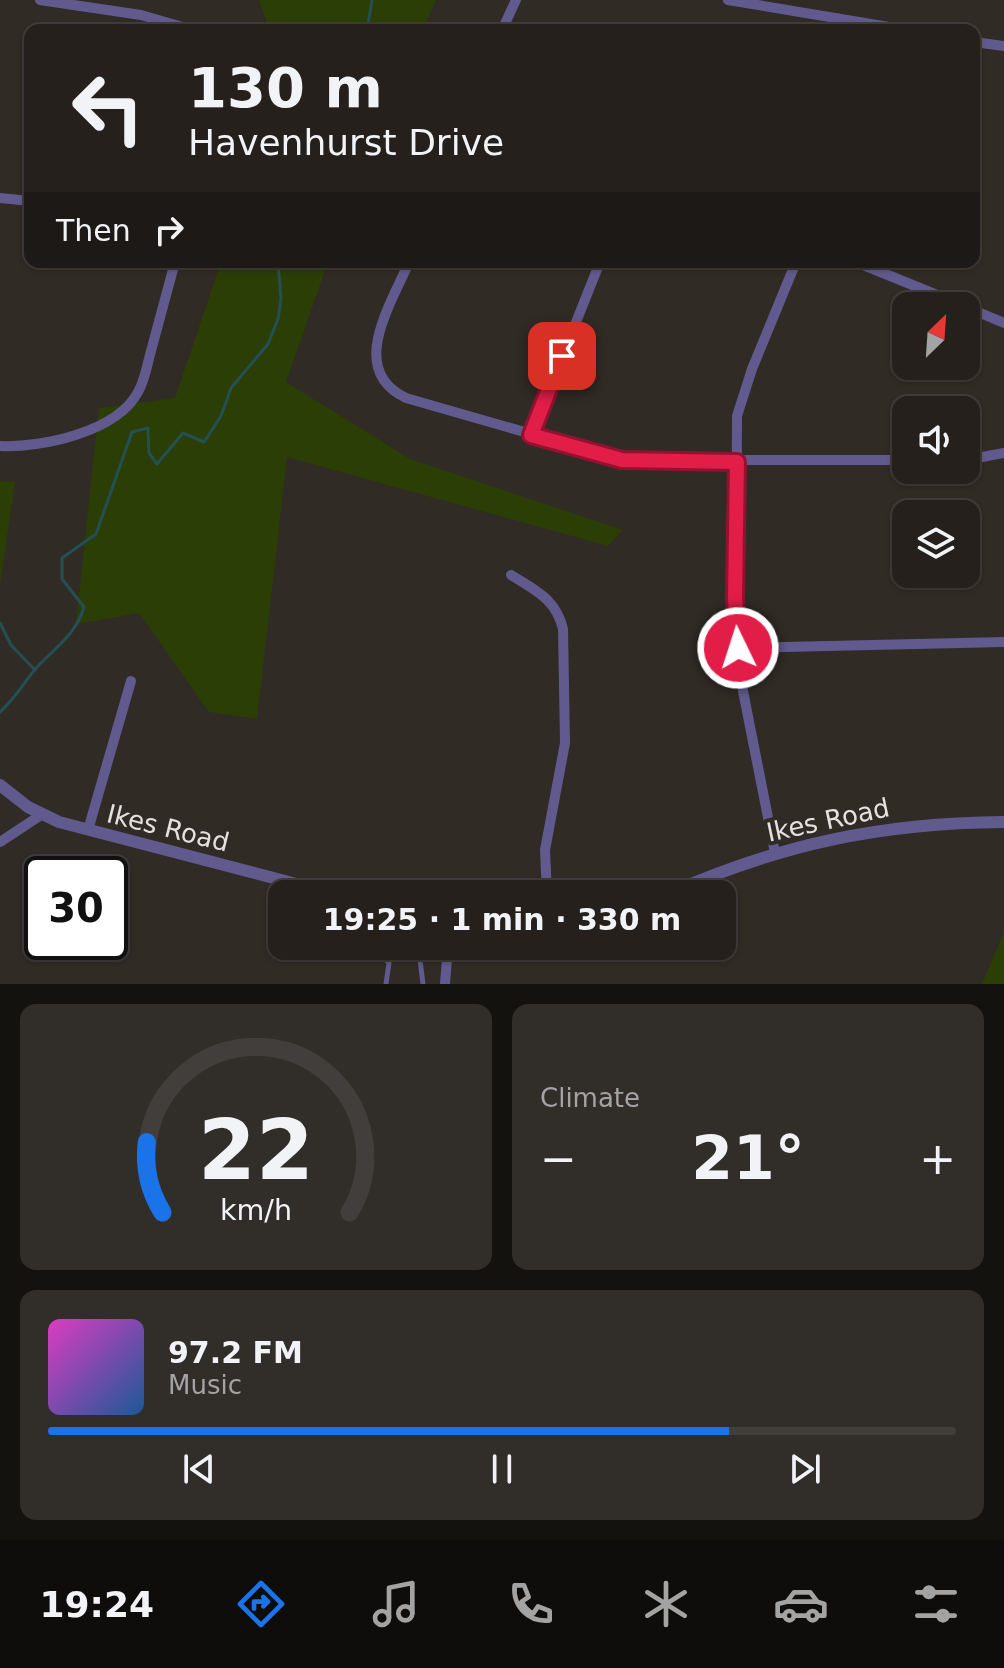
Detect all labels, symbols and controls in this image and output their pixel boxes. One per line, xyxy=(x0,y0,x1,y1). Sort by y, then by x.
text: 130 m xyxy=(188,55,383,120)
icon: left xyxy=(56,56,160,160)
text: Havenhurst Drive xyxy=(188,122,504,163)
icon: right xyxy=(147,208,191,252)
text: Then xyxy=(56,213,131,248)
north arrow xyxy=(892,292,980,380)
map controls xyxy=(892,292,980,588)
pin xyxy=(528,322,596,390)
icon: arrive xyxy=(540,334,584,378)
button: sound xyxy=(892,396,980,484)
button: layers xyxy=(892,500,980,588)
position arrow xyxy=(696,606,780,690)
street label: Ikes Road xyxy=(764,792,892,848)
street label: Ikes Road xyxy=(104,798,232,858)
speed limit sign: 30 xyxy=(24,856,128,960)
text: 19:25 · 1 min · 330 m xyxy=(323,902,681,937)
text: Climate xyxy=(540,1083,640,1113)
text: 22 xyxy=(198,1102,314,1199)
text: 21° xyxy=(691,1123,805,1193)
text: − xyxy=(540,1133,577,1184)
text: + xyxy=(919,1133,956,1184)
text: km/h xyxy=(220,1193,292,1227)
text: 97.2 FM xyxy=(168,1335,303,1370)
text: Music xyxy=(168,1370,242,1400)
icon: previous xyxy=(177,1447,221,1491)
icon: pause xyxy=(480,1447,524,1491)
icon: next xyxy=(783,1447,827,1491)
icon: directions xyxy=(233,1576,289,1632)
icon: music xyxy=(368,1576,424,1632)
icon: phone xyxy=(503,1576,559,1632)
icon: climate xyxy=(638,1576,694,1632)
icon: car xyxy=(773,1576,829,1632)
icon: filters xyxy=(908,1576,964,1632)
text: 19:24 xyxy=(40,1584,154,1625)

